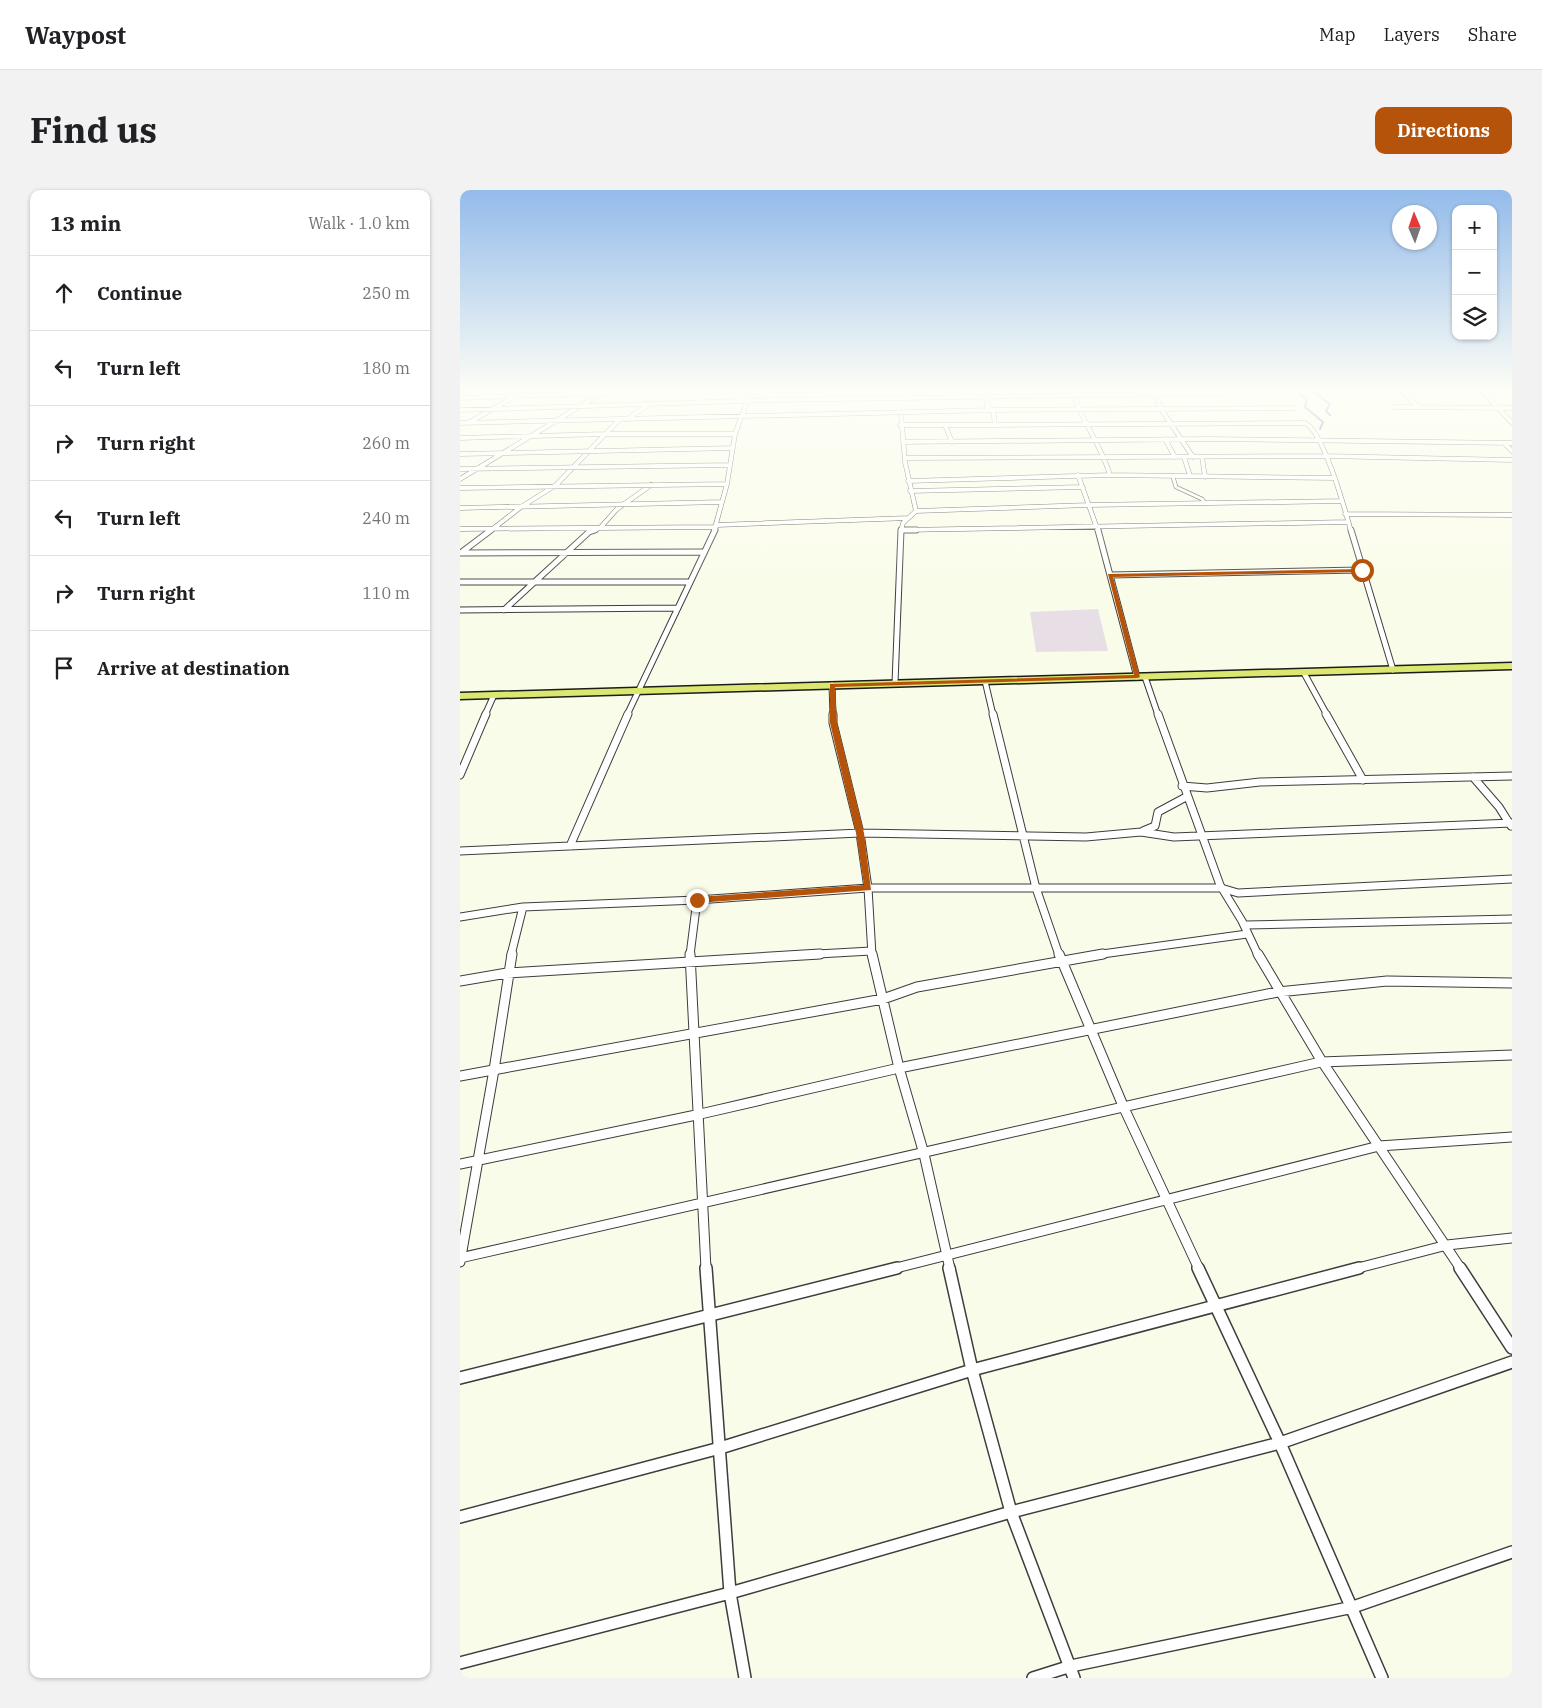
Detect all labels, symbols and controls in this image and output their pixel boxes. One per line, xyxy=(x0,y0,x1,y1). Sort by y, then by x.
text: Waypost xyxy=(25,19,126,51)
text: Map xyxy=(1319,23,1356,46)
text: Layers xyxy=(1384,23,1440,46)
text: Share xyxy=(1468,23,1517,46)
text: Find us xyxy=(30,107,157,153)
button: Directions xyxy=(1375,107,1512,154)
north arrow xyxy=(1392,205,1437,250)
map controls xyxy=(1452,205,1497,340)
button: + xyxy=(1452,205,1497,250)
text: 13 min xyxy=(50,209,121,237)
text: Walk · 1.0 km xyxy=(308,213,410,233)
button: − xyxy=(1452,250,1497,295)
icon: ahead xyxy=(50,279,78,307)
text: Continue xyxy=(97,281,182,305)
text: 250 m xyxy=(362,283,410,303)
button: layers xyxy=(1452,295,1497,340)
icon: left xyxy=(50,354,78,382)
text: Turn left xyxy=(97,356,180,380)
text: 180 m xyxy=(362,358,410,378)
icon: right xyxy=(50,429,78,457)
text: Turn right xyxy=(97,431,195,455)
text: 260 m xyxy=(362,433,410,453)
icon: left xyxy=(50,504,78,532)
text: Turn left xyxy=(97,506,180,530)
text: 240 m xyxy=(362,508,410,528)
route start xyxy=(1351,559,1374,582)
icon: right xyxy=(50,579,78,607)
text: Turn right xyxy=(97,581,195,605)
text: 110 m xyxy=(362,583,410,603)
icon: arrive xyxy=(50,654,78,682)
text: Arrive at destination xyxy=(97,656,290,680)
route end xyxy=(686,889,709,912)

